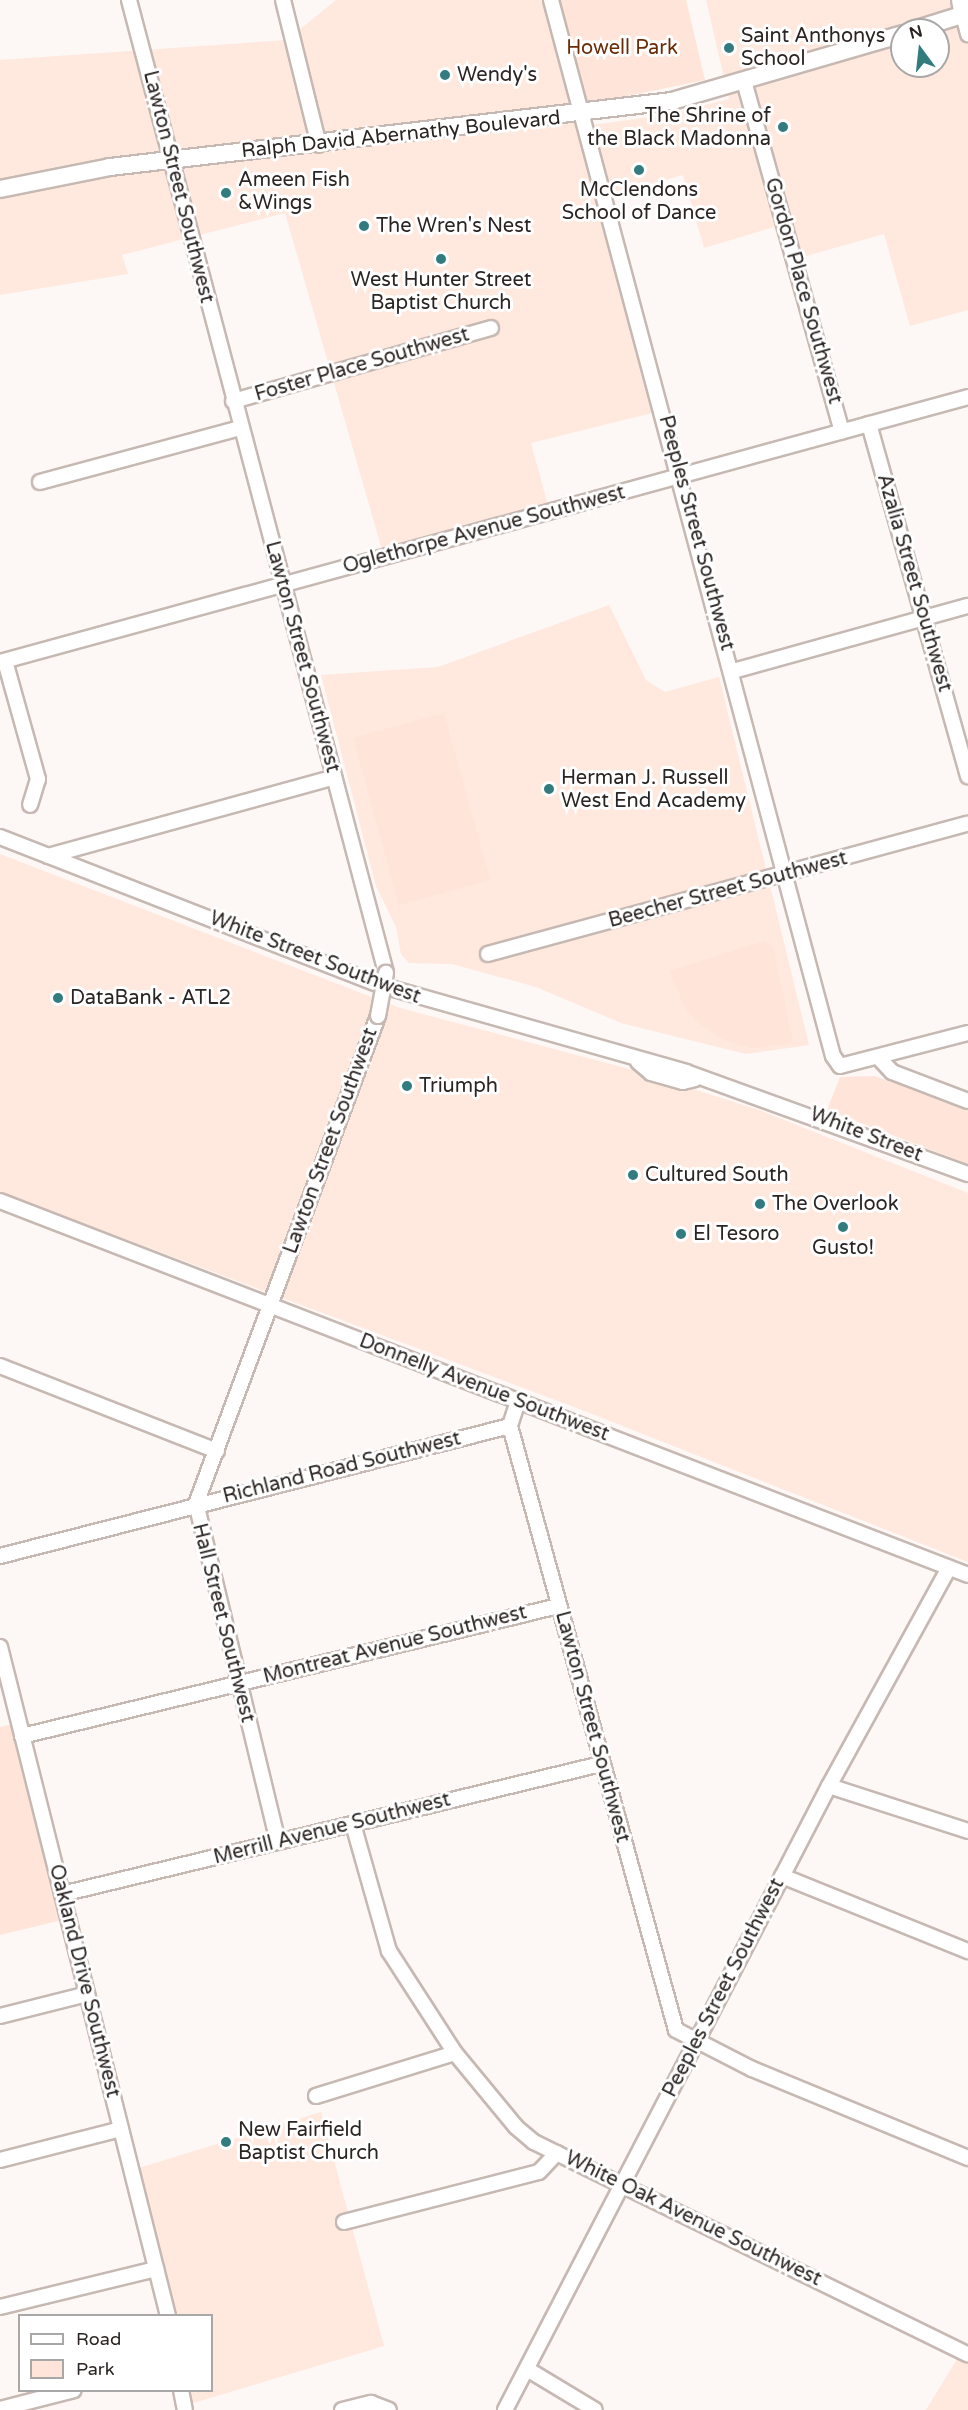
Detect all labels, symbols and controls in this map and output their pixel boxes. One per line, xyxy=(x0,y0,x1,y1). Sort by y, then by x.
north arrow xyxy=(890,18,950,78)
text: N xyxy=(907,21,925,44)
place label: Saint Anthonys School xyxy=(741,24,885,71)
park label: Howell Park xyxy=(566,36,678,60)
marker: Saint Anthonys School xyxy=(722,41,736,55)
place label: Wendy's xyxy=(457,63,537,87)
street label: Lawton Street Southwest xyxy=(137,68,219,306)
marker: Wendy's xyxy=(438,68,452,82)
place label: The Shrine of the Black Madonna xyxy=(587,104,771,151)
street label: Ralph David Abernathy Boulevard xyxy=(240,106,562,164)
marker: The Shrine of the Black Madonna xyxy=(776,120,790,134)
marker: McClendons School of Dance xyxy=(632,163,646,177)
place label: Ameen Fish &Wings xyxy=(238,169,350,216)
street label: Gordon Place Southwest xyxy=(759,175,847,407)
place label: McClendons School of Dance xyxy=(562,179,716,226)
marker: Ameen Fish &Wings xyxy=(219,186,233,200)
place label: The Wren's Nest xyxy=(376,214,531,238)
marker: The Wren's Nest xyxy=(357,219,371,233)
marker: West Hunter Street Baptist Church xyxy=(434,252,448,266)
place label: West Hunter Street Baptist Church xyxy=(351,268,531,315)
street label: Foster Place Southwest xyxy=(252,323,472,407)
street label: Peeples Street Southwest xyxy=(653,413,739,653)
street label: Azalia Street Southwest xyxy=(871,471,957,695)
street label: Oglethorpe Avenue Southwest xyxy=(340,481,628,579)
street label: Lawton Street Southwest xyxy=(260,539,344,775)
place label: Herman J. Russell West End Academy xyxy=(561,766,746,813)
marker: Herman J. Russell West End Academy xyxy=(542,782,556,796)
street label: Beecher Street Southwest xyxy=(606,847,850,933)
street label: White Street Southwest xyxy=(206,907,424,1009)
place label: DataBank - ATL2 xyxy=(70,986,231,1010)
marker: DataBank - ATL2 xyxy=(51,991,65,1005)
street label: Lawton Street Southwest xyxy=(279,1025,383,1257)
place label: Triumph xyxy=(419,1074,498,1098)
marker: Triumph xyxy=(400,1079,414,1093)
street label: White Street xyxy=(806,1103,926,1167)
place label: Cultured South xyxy=(645,1163,789,1187)
marker: Cultured South xyxy=(626,1168,640,1182)
place label: The Overlook xyxy=(772,1192,899,1216)
marker: The Overlook xyxy=(753,1197,767,1211)
marker: Gusto! xyxy=(836,1220,850,1234)
place label: El Tesoro xyxy=(693,1222,779,1246)
marker: El Tesoro xyxy=(674,1227,688,1241)
place label: Gusto! xyxy=(812,1236,874,1260)
street label: Donnelly Avenue Southwest xyxy=(356,1329,612,1447)
street label: Richland Road Southwest xyxy=(221,1427,463,1509)
street label: Hall Street Southwest xyxy=(187,1521,259,1725)
street label: Montreat Avenue Southwest xyxy=(261,1601,529,1689)
street label: Lawton Street Southwest xyxy=(550,1609,634,1845)
street label: Merrill Avenue Southwest xyxy=(211,1788,453,1870)
street label: Oakland Drive Southwest xyxy=(43,1862,125,2100)
street label: Peeples Street Southwest xyxy=(658,1875,790,2101)
place label: New Fairfield Baptist Church xyxy=(238,2118,379,2165)
marker: New Fairfield Baptist Church xyxy=(219,2135,233,2149)
street label: White Oak Avenue Southwest xyxy=(561,2146,825,2292)
legend xyxy=(18,2314,213,2392)
text: Road xyxy=(76,2328,121,2350)
text: Park xyxy=(76,2358,114,2380)

